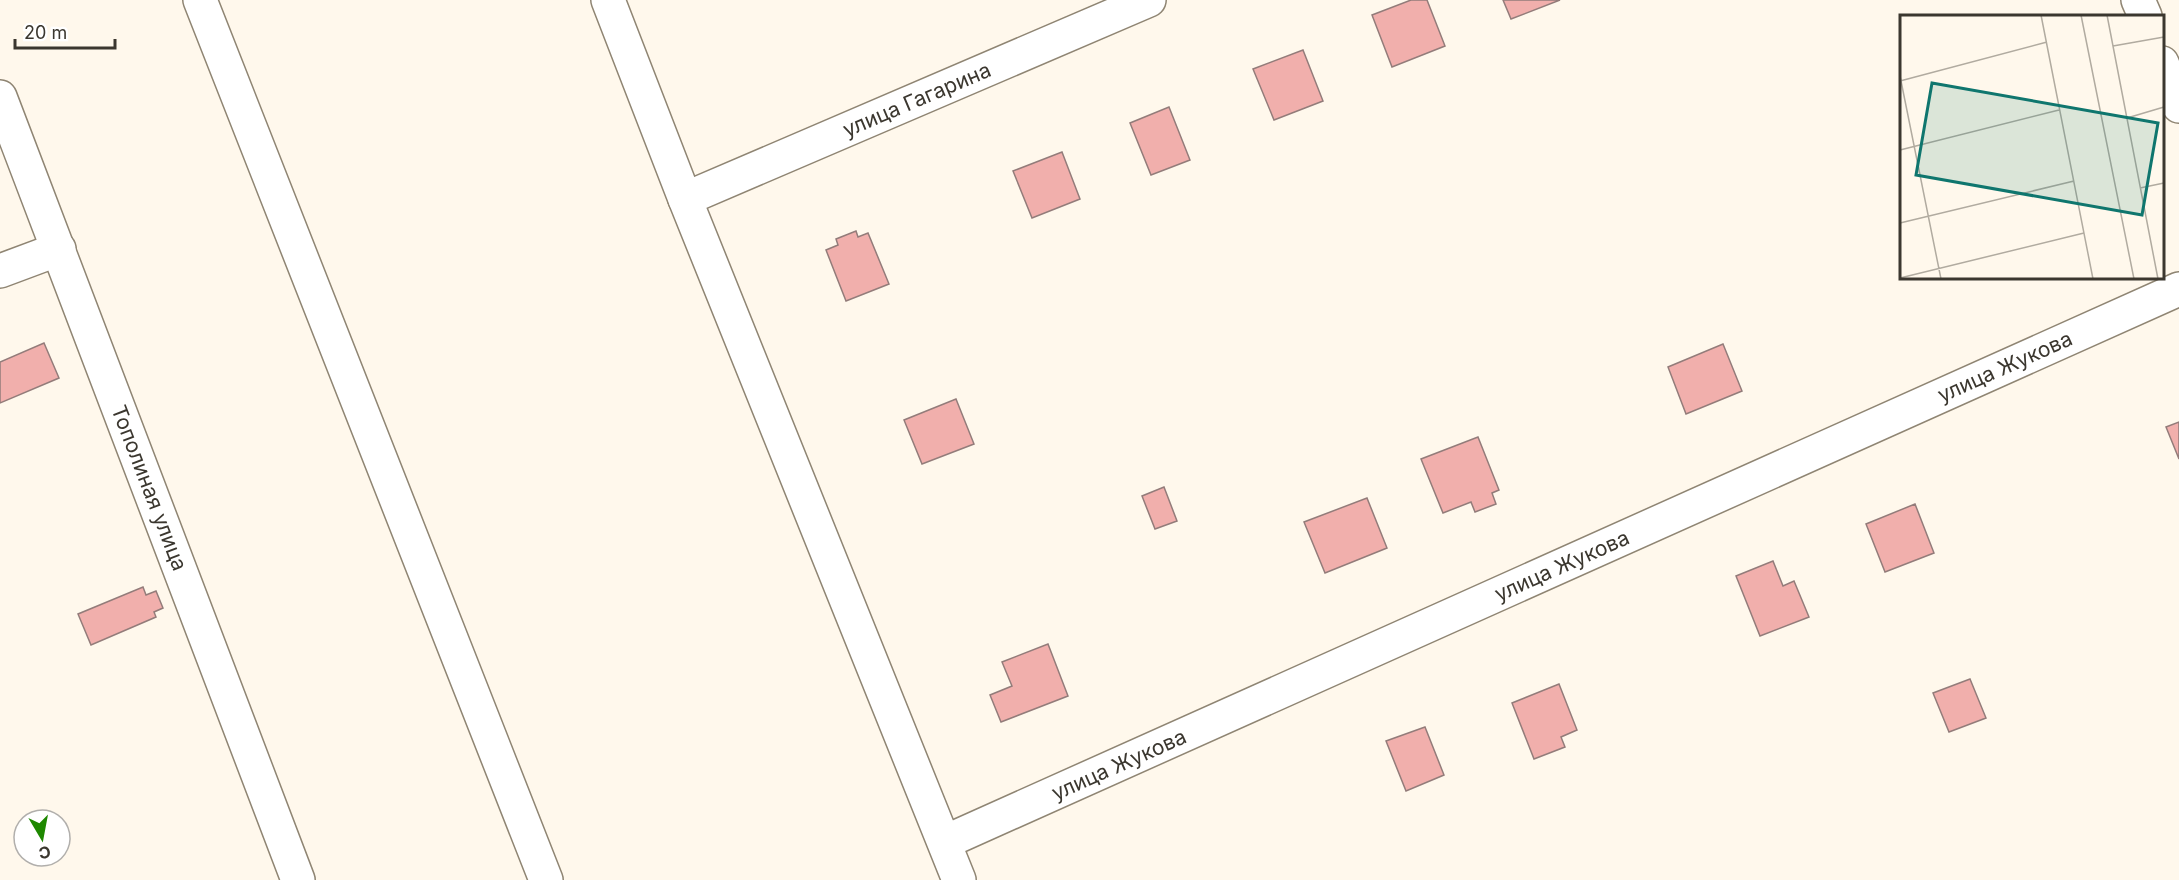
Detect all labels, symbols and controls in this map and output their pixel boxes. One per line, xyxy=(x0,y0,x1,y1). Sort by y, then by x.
scale bar xyxy=(15,12,116,50)
inset map xyxy=(1900,15,2164,279)
text: 20 m xyxy=(24,22,67,43)
street label: улица Гагарина xyxy=(839,57,995,142)
street label: улица Жукова xyxy=(1934,326,2076,407)
street label: Тополиная улица xyxy=(106,401,193,574)
street label: улица Жукова xyxy=(1491,525,1633,606)
street label: улица Жукова xyxy=(1048,724,1190,805)
north arrow xyxy=(12,808,72,868)
text: С xyxy=(37,842,52,864)

